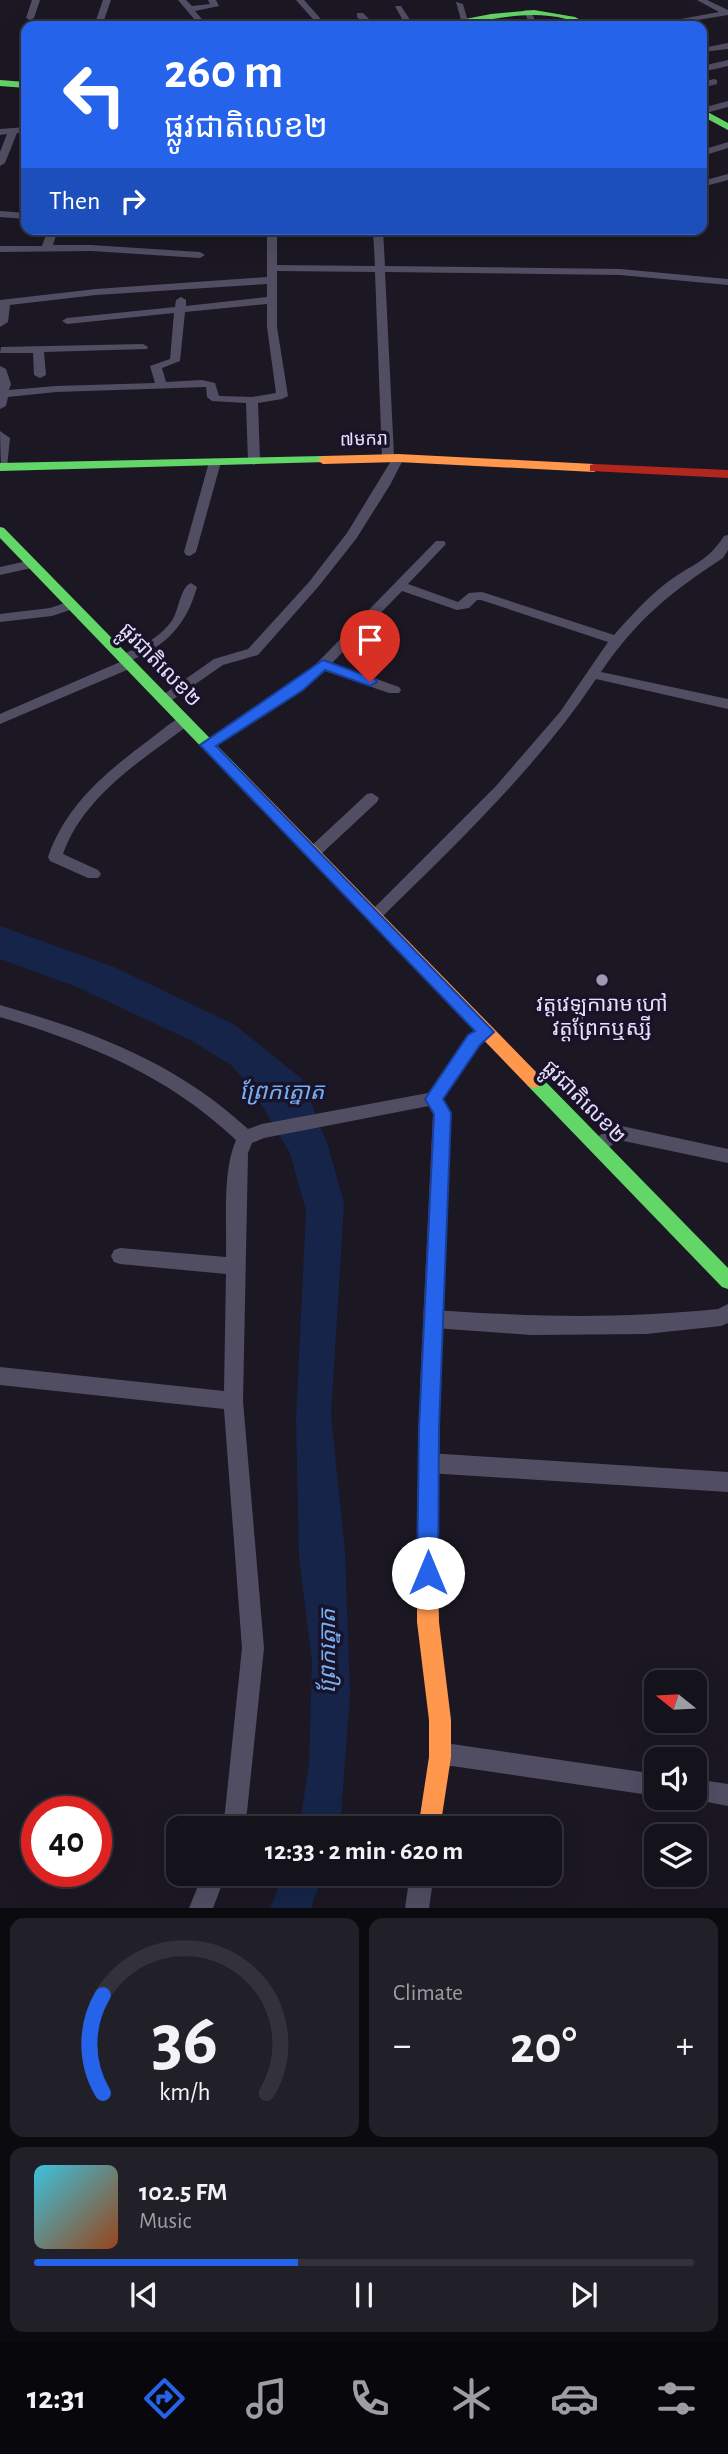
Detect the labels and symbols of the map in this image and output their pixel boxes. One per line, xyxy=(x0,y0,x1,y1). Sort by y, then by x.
street label: ៧មករា xyxy=(340,431,388,449)
pin xyxy=(340,610,400,682)
street label: ផ្លូវជាតិលេខ២ xyxy=(109,618,206,717)
marker: វត្តវេឡុការាម ហៅ វត្តព្រែកឬស្សី xyxy=(594,972,610,988)
place label: វត្តវេឡុការាម ហៅ វត្តព្រែកឬស្សី xyxy=(536,993,668,1041)
street label: ផ្លូវជាតិលេខ២ xyxy=(533,1056,630,1153)
water label: ព្រែកត្នោត xyxy=(240,1079,326,1105)
position arrow xyxy=(391,1536,465,1610)
water label: ព្រែកត្នោត xyxy=(315,1607,341,1693)
north arrow xyxy=(644,1670,707,1732)
speed limit sign: 40 xyxy=(21,1796,112,1887)

